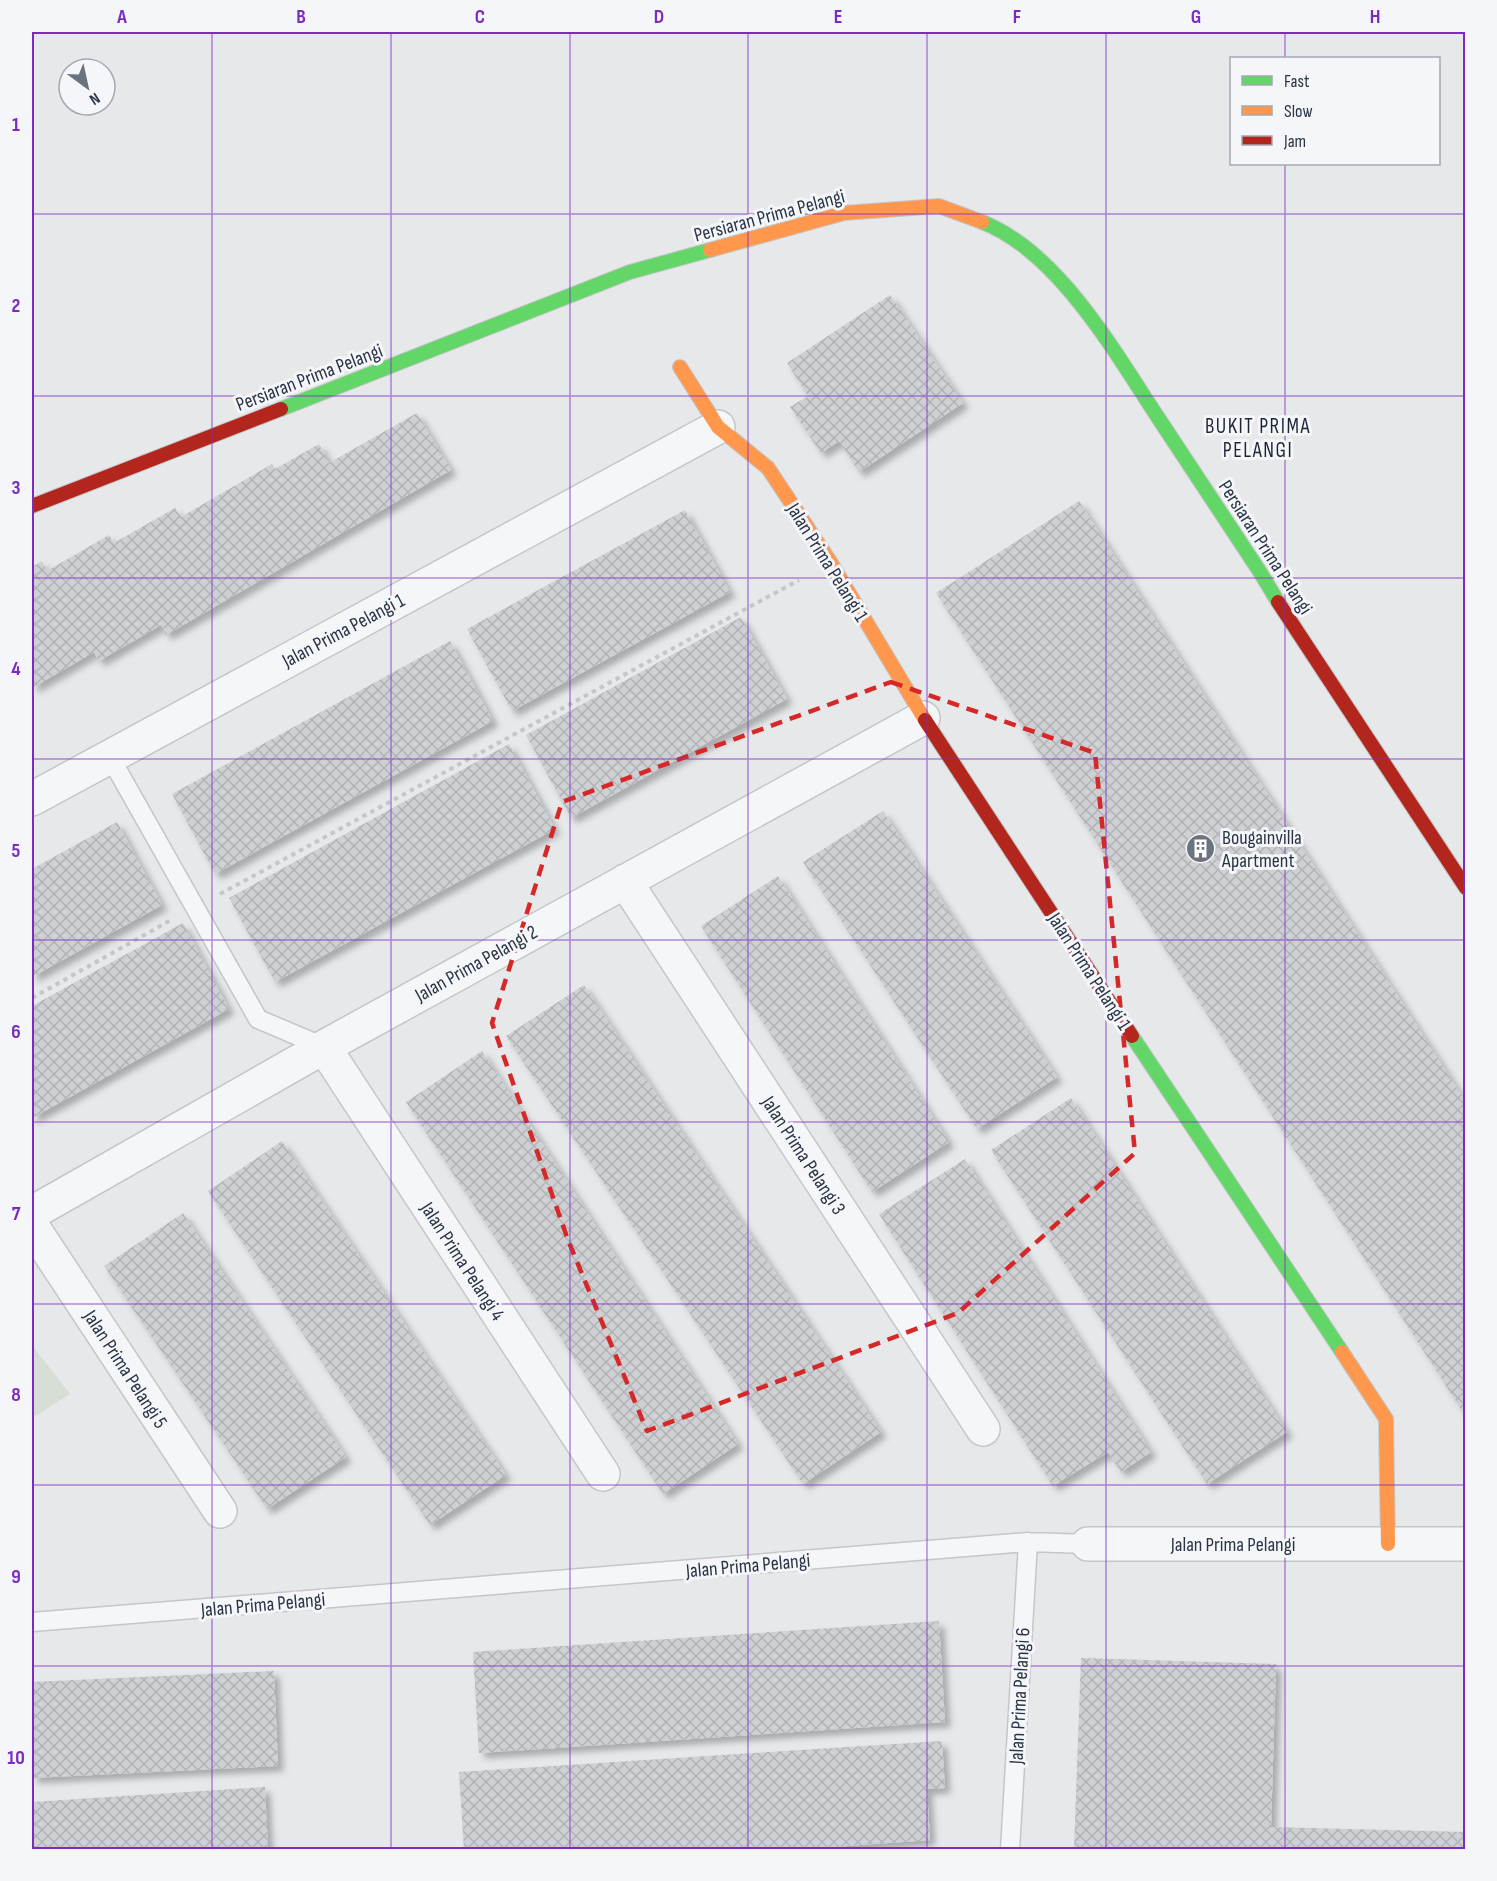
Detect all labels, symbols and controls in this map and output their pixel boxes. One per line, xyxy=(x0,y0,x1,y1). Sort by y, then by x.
text: A xyxy=(116,5,127,29)
text: B xyxy=(296,5,306,29)
text: C xyxy=(475,5,485,29)
text: D xyxy=(654,5,664,29)
text: E xyxy=(834,5,842,29)
text: F xyxy=(1013,5,1021,29)
text: G xyxy=(1191,5,1201,29)
text: H xyxy=(1370,5,1380,29)
north arrow xyxy=(57,57,117,117)
legend xyxy=(1230,57,1440,165)
text: Fast xyxy=(1284,71,1310,92)
text: N xyxy=(86,88,103,109)
text: Slow xyxy=(1284,101,1313,122)
text: 1 xyxy=(12,113,20,137)
text: Jam xyxy=(1283,131,1306,152)
street label: Persiaran Prima Pelangi xyxy=(691,184,847,248)
text: 2 xyxy=(12,294,20,318)
street label: Persiaran Prima Pelangi xyxy=(233,339,386,417)
district label: BUKIT PRIMA PELANGI xyxy=(1205,414,1311,463)
text: 3 xyxy=(12,476,21,500)
street label: Persiaran Prima Pelangi xyxy=(1213,476,1317,619)
street label: Jalan Prima Pelangi 1 xyxy=(781,498,873,626)
street label: Jalan Prima Pelangi 1 xyxy=(277,589,409,674)
text: 4 xyxy=(11,657,21,681)
place label: Bougainvilla Apartment xyxy=(1221,826,1302,873)
building icon: Bougainvilla Apartment xyxy=(1185,832,1217,864)
text: 5 xyxy=(12,839,21,863)
street label: Jalan Prima Pelangi 1 xyxy=(1042,908,1136,1035)
street label: Jalan Prima Pelangi 2 xyxy=(410,920,542,1008)
text: 6 xyxy=(11,1020,21,1044)
street label: Jalan Prima Pelangi 3 xyxy=(755,1091,850,1219)
street label: Jalan Prima Pelangi 4 xyxy=(414,1197,509,1325)
text: 7 xyxy=(12,1202,21,1226)
street label: Jalan Prima Pelangi 5 xyxy=(78,1305,172,1433)
text: 8 xyxy=(11,1383,21,1407)
street label: Jalan Prima Pelangi xyxy=(1170,1533,1295,1557)
street label: Jalan Prima Pelangi xyxy=(684,1549,811,1583)
text: 9 xyxy=(11,1565,21,1589)
street label: Jalan Prima Pelangi xyxy=(199,1588,326,1622)
street label: Jalan Prima Pelangi 6 xyxy=(1004,1627,1036,1766)
text: 10 xyxy=(7,1746,25,1770)

